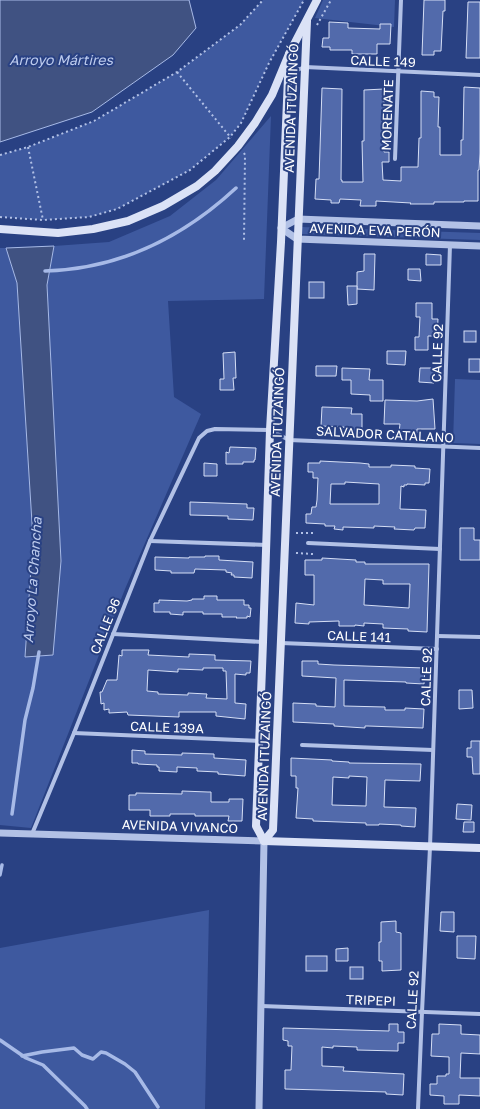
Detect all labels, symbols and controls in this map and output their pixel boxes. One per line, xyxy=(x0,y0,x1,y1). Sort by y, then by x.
street label: AVENIDA ITUZAINGÓ xyxy=(281,43,301,173)
water label: Arroyo Mártires xyxy=(9,51,113,68)
street label: CALLE 149 xyxy=(350,52,416,70)
street label: MORENATE xyxy=(378,79,396,151)
street label: AVENIDA EVA PERÓN xyxy=(309,220,441,240)
street label: CALLE 92 xyxy=(428,323,446,383)
street label: AVENIDA ITUZAINGÓ xyxy=(267,367,287,497)
street label: SALVADOR CATALANO xyxy=(316,422,454,446)
water label: Arroyo La Chancha xyxy=(19,515,45,643)
street label: CALLE 96 xyxy=(87,596,124,656)
street label: CALLE 141 xyxy=(327,627,391,645)
street label: CALLE 92 xyxy=(417,647,435,707)
street label: AVENIDA ITUZAINGÓ xyxy=(254,691,274,821)
street label: CALLE 139A xyxy=(130,718,204,736)
street label: AVENIDA VIVANCO xyxy=(122,816,238,836)
street label: CALLE 92 xyxy=(402,970,422,1030)
street label: TRIPEPI xyxy=(346,991,396,1009)

